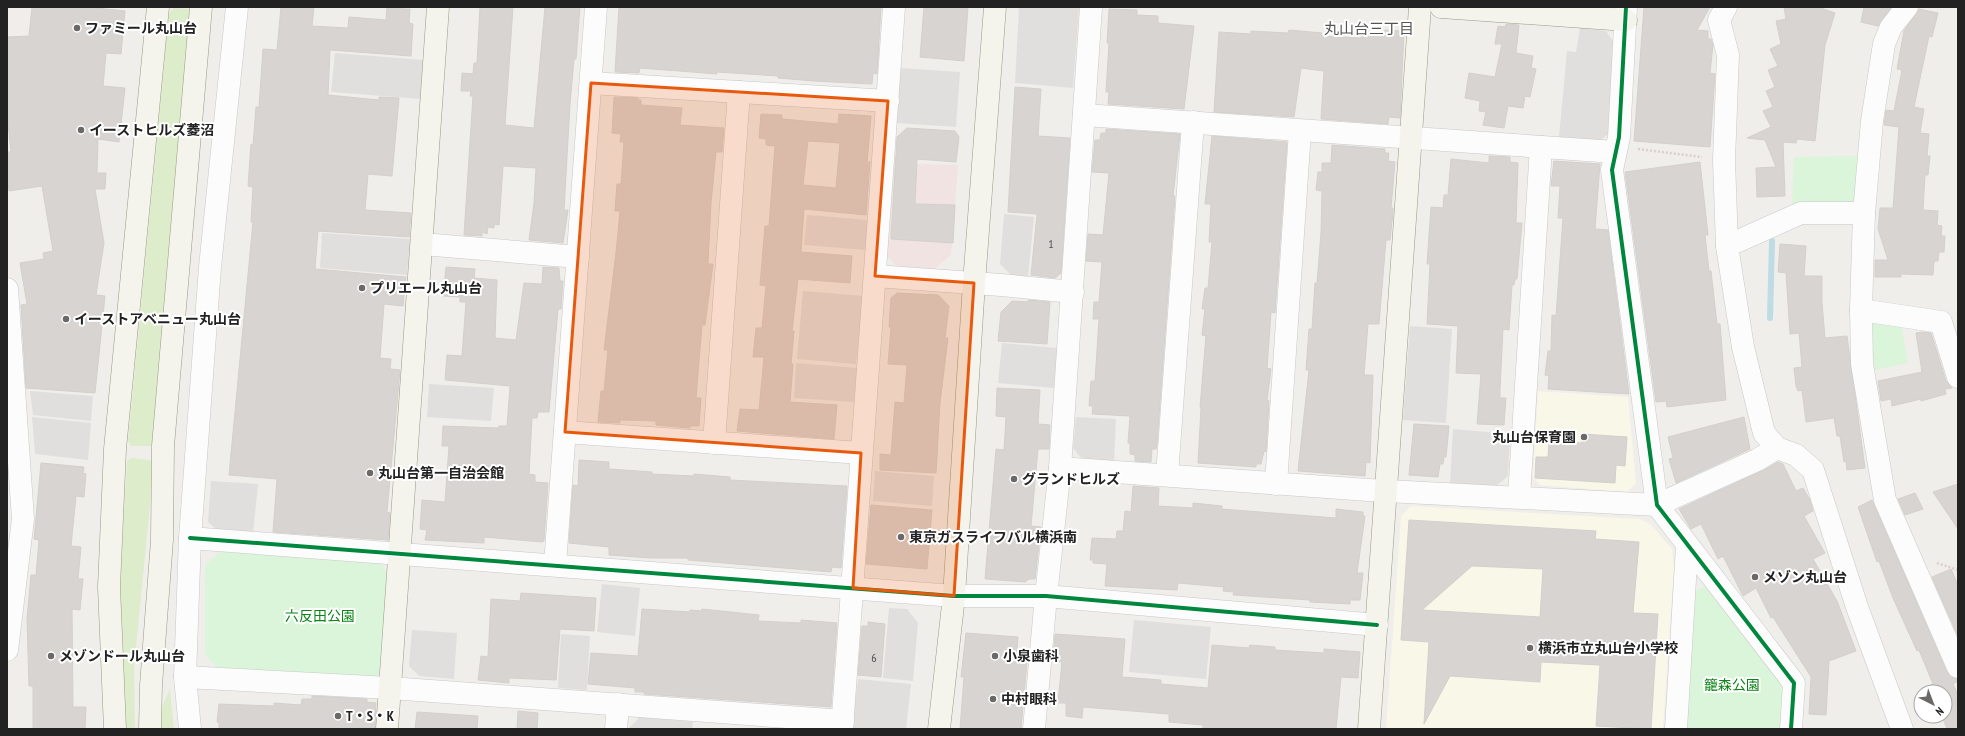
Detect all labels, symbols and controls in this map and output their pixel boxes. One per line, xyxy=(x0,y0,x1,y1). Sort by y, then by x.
place label: ファミール丸山台 xyxy=(85,19,197,37)
district label: 丸山台三丁目 xyxy=(1324,19,1414,38)
marker: ファミール丸山台 xyxy=(72,23,82,33)
place label: イーストヒルズ菱沼 xyxy=(89,121,214,139)
marker: イーストヒルズ菱沼 xyxy=(76,125,86,135)
house number: 1 xyxy=(1048,236,1054,251)
place label: プリエール丸山台 xyxy=(370,279,482,297)
marker: プリエール丸山台 xyxy=(357,283,367,293)
place label: イーストアベニュー丸山台 xyxy=(74,310,241,328)
marker: イーストアベニュー丸山台 xyxy=(61,314,71,324)
place label: 丸山台保育園 xyxy=(1492,428,1576,446)
marker: 丸山台保育園 xyxy=(1579,432,1589,442)
place label: 丸山台第一自治会館 xyxy=(378,464,504,482)
marker: 丸山台第一自治会館 xyxy=(365,468,375,478)
place label: グランドヒルズ xyxy=(1022,470,1120,488)
marker: グランドヒルズ xyxy=(1009,474,1019,484)
place label: 東京ガスライフバル横浜南 xyxy=(909,528,1077,546)
marker: 東京ガスライフバル横浜南 xyxy=(896,532,906,542)
place label: メゾン丸山台 xyxy=(1763,568,1847,586)
marker: メゾン丸山台 xyxy=(1750,572,1760,582)
park label: 六反田公園 xyxy=(285,607,355,625)
place label: 横浜市立丸山台小学校 xyxy=(1538,639,1678,657)
marker: 横浜市立丸山台小学校 xyxy=(1525,643,1535,653)
place label: メゾンドール丸山台 xyxy=(59,647,185,665)
place label: 小泉歯科 xyxy=(1003,647,1059,665)
house number: 6 xyxy=(871,650,877,665)
marker: メゾンドール丸山台 xyxy=(46,651,56,661)
marker: 小泉歯科 xyxy=(990,651,1000,661)
park label: 籠森公園 xyxy=(1704,676,1760,694)
north arrow xyxy=(1913,684,1953,724)
place label: 中村眼科 xyxy=(1001,690,1057,708)
marker: 中村眼科 xyxy=(988,694,998,704)
text: N xyxy=(1933,704,1947,719)
place label: T・S・K xyxy=(346,707,395,725)
marker: T・S・K xyxy=(333,711,343,721)

